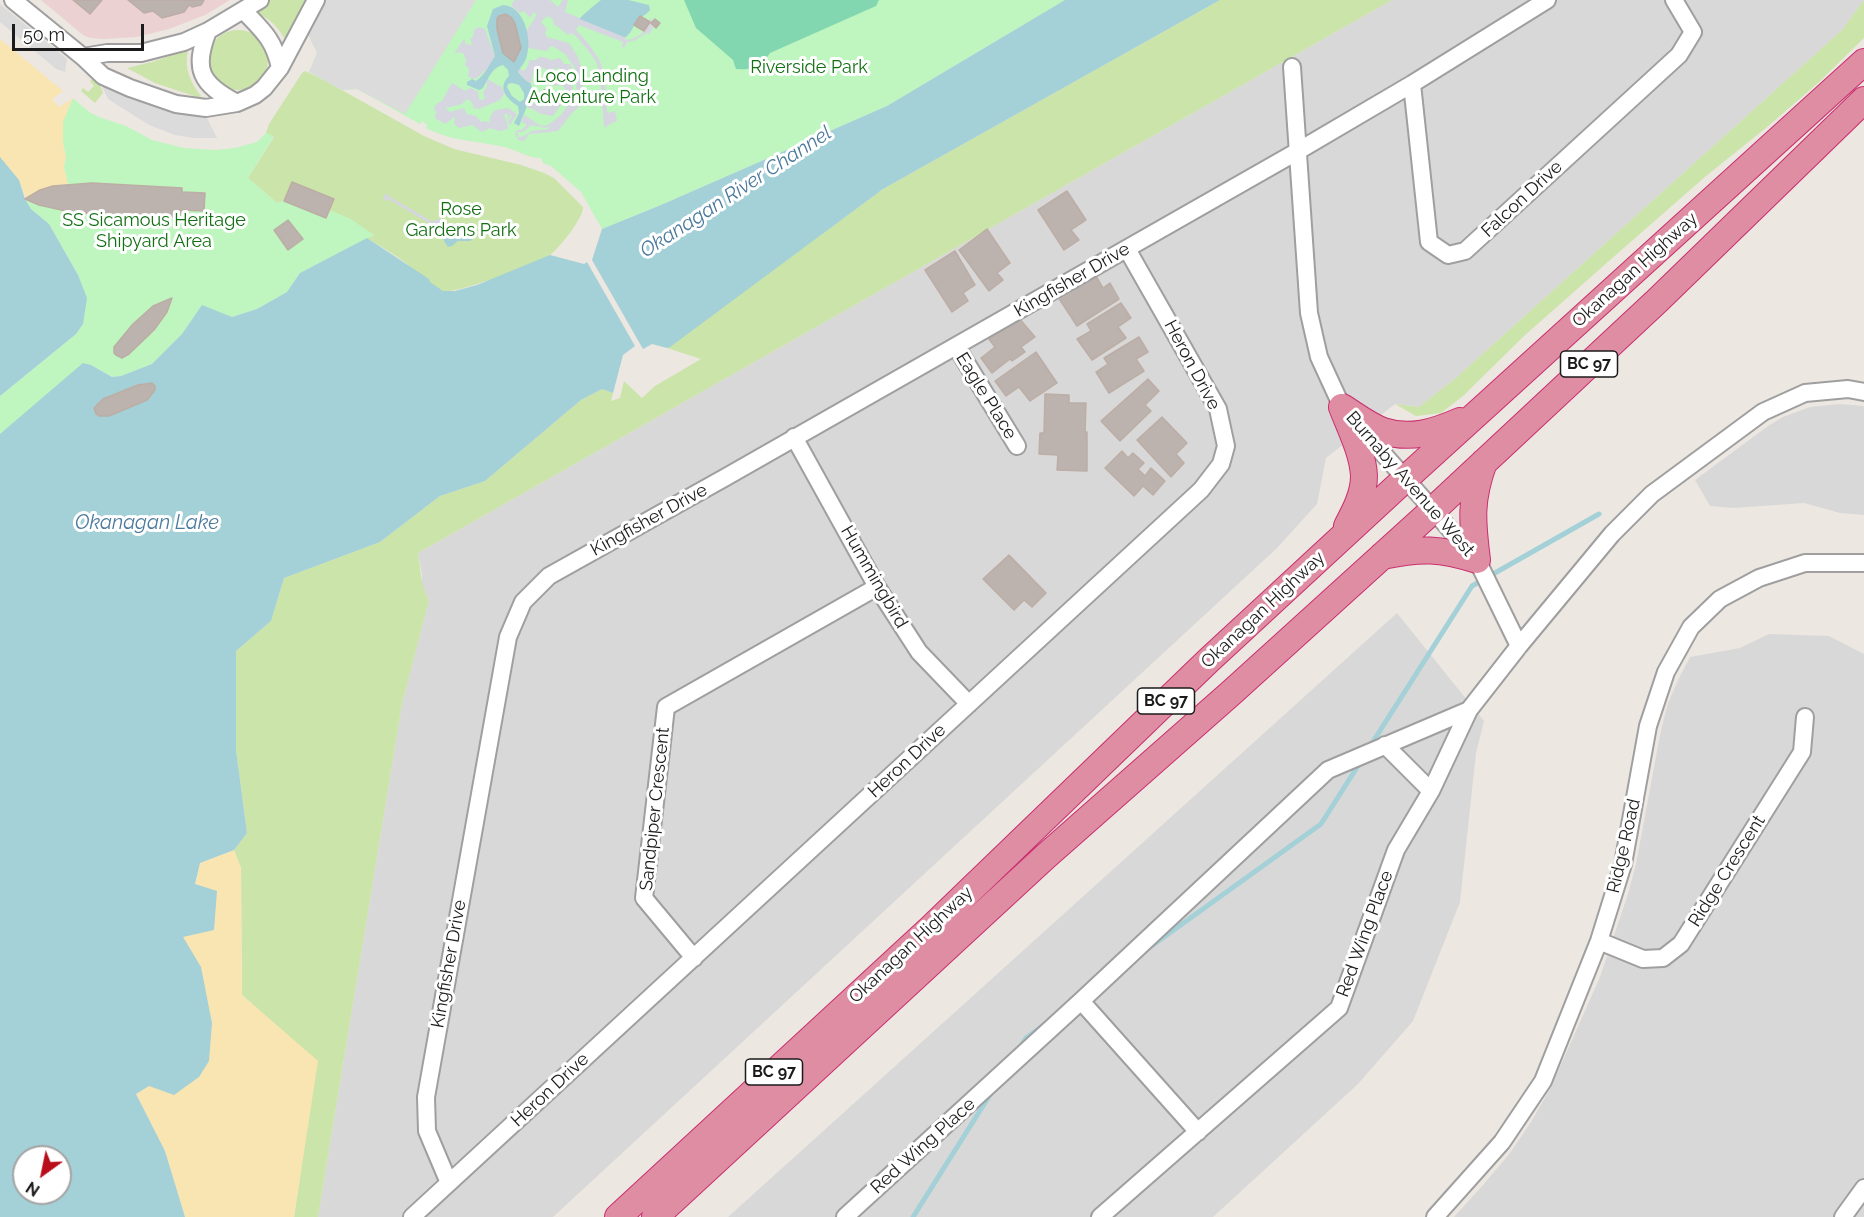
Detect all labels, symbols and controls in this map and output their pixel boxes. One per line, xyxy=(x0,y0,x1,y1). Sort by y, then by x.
scale bar xyxy=(15,12,147,50)
text: 50 m xyxy=(23,24,65,45)
park label: Riverside Park xyxy=(750,57,868,79)
park label: Loco Landing Adventure Park xyxy=(528,66,656,109)
water label: Okanagan River Channel xyxy=(636,121,836,263)
street label: Falcon Drive xyxy=(1477,156,1567,242)
park label: Rose Gardens Park xyxy=(405,199,517,242)
street label: Okanagan Highway xyxy=(1568,208,1702,332)
park label: SS Sicamous Heritage Shipyard Area xyxy=(62,210,246,252)
street label: Kingfisher Drive xyxy=(1010,238,1134,322)
street label: Heron Drive xyxy=(1159,316,1225,414)
street label: Eagle Place xyxy=(951,349,1021,443)
road number: BC 97 xyxy=(1560,351,1618,377)
street label: Burnaby Avenue West xyxy=(1341,407,1479,561)
street label: Kingfisher Drive xyxy=(587,479,711,561)
water label: Okanagan Lake xyxy=(75,511,219,535)
street label: Hummingbird xyxy=(836,522,912,632)
street label: Okanagan Highway xyxy=(1197,547,1329,673)
road number: BC 97 xyxy=(1138,688,1194,714)
street label: Heron Drive xyxy=(864,720,950,802)
street label: Sandpiper Crescent xyxy=(636,726,674,892)
street label: Ridge Road xyxy=(1603,797,1645,895)
street label: Ridge Crescent xyxy=(1684,811,1770,931)
street label: Red Wing Place xyxy=(1332,868,1398,1000)
street label: Okanagan Highway xyxy=(845,882,977,1008)
street label: Kingfisher Drive xyxy=(427,898,471,1030)
street label: Heron Drive xyxy=(507,1049,593,1131)
road number: BC 97 xyxy=(746,1059,802,1085)
street label: Red Wing Place xyxy=(866,1093,980,1199)
north arrow xyxy=(12,1145,72,1205)
text: N xyxy=(23,1178,43,1200)

